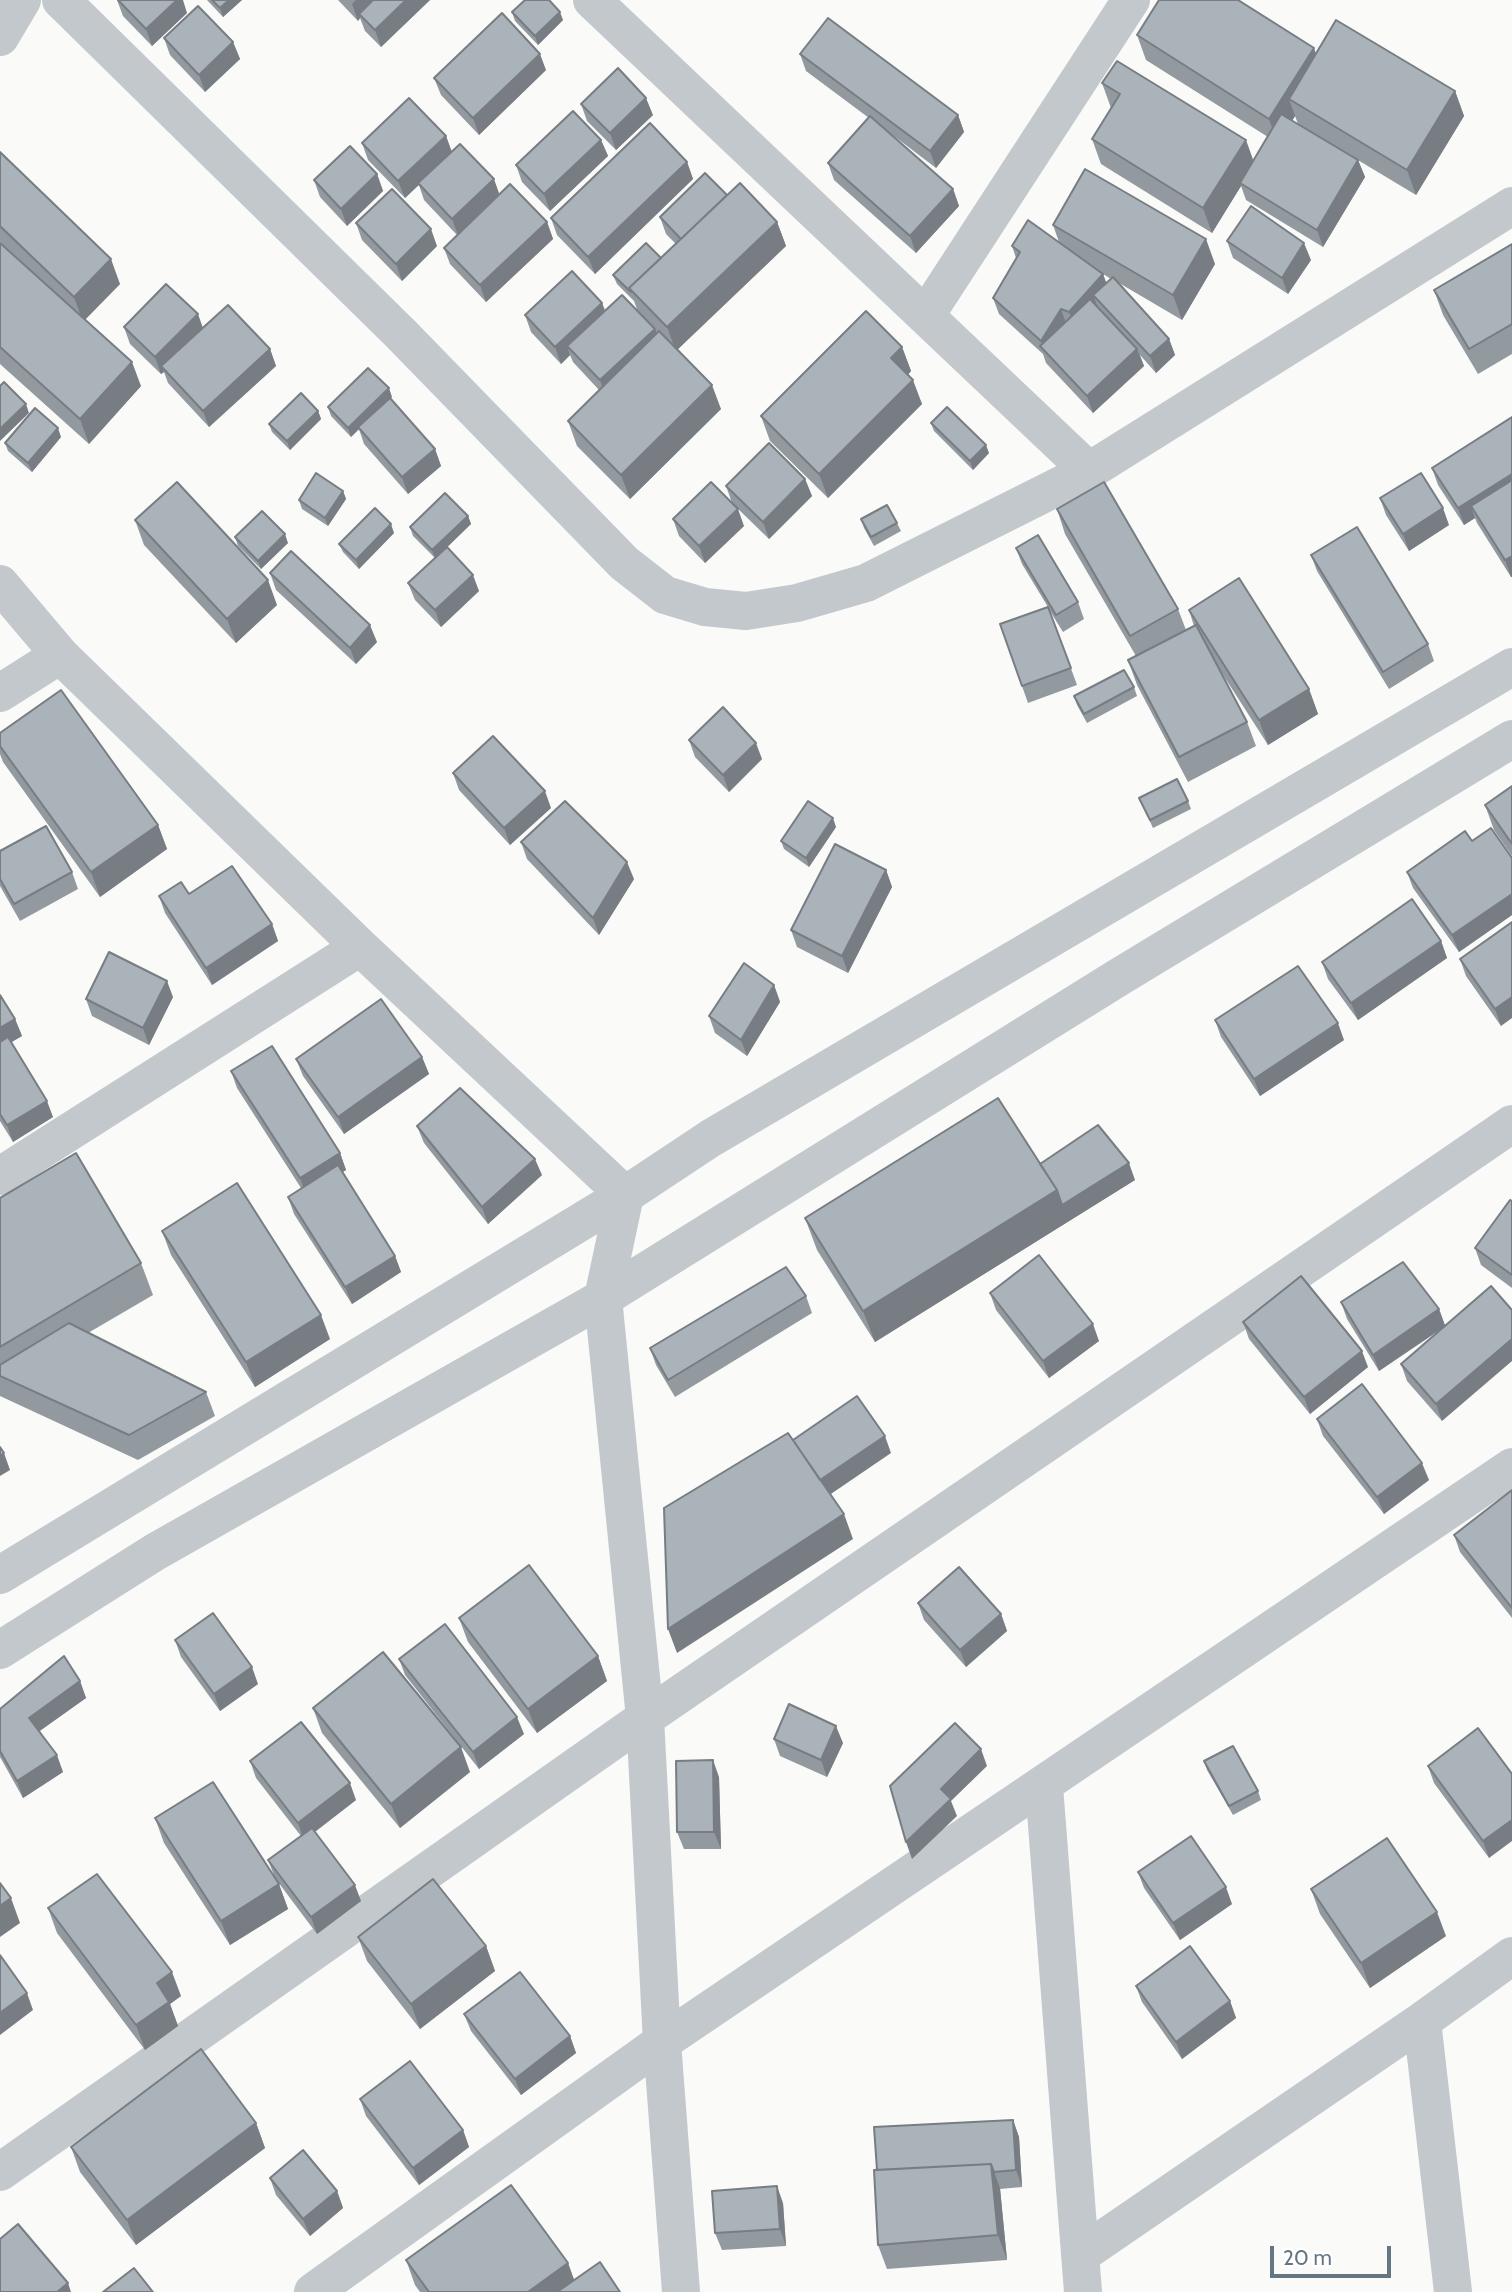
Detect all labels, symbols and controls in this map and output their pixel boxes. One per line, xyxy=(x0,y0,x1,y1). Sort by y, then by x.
scale bar xyxy=(1274,2232,1395,2276)
text: 20 m xyxy=(1283,2245,1332,2270)

